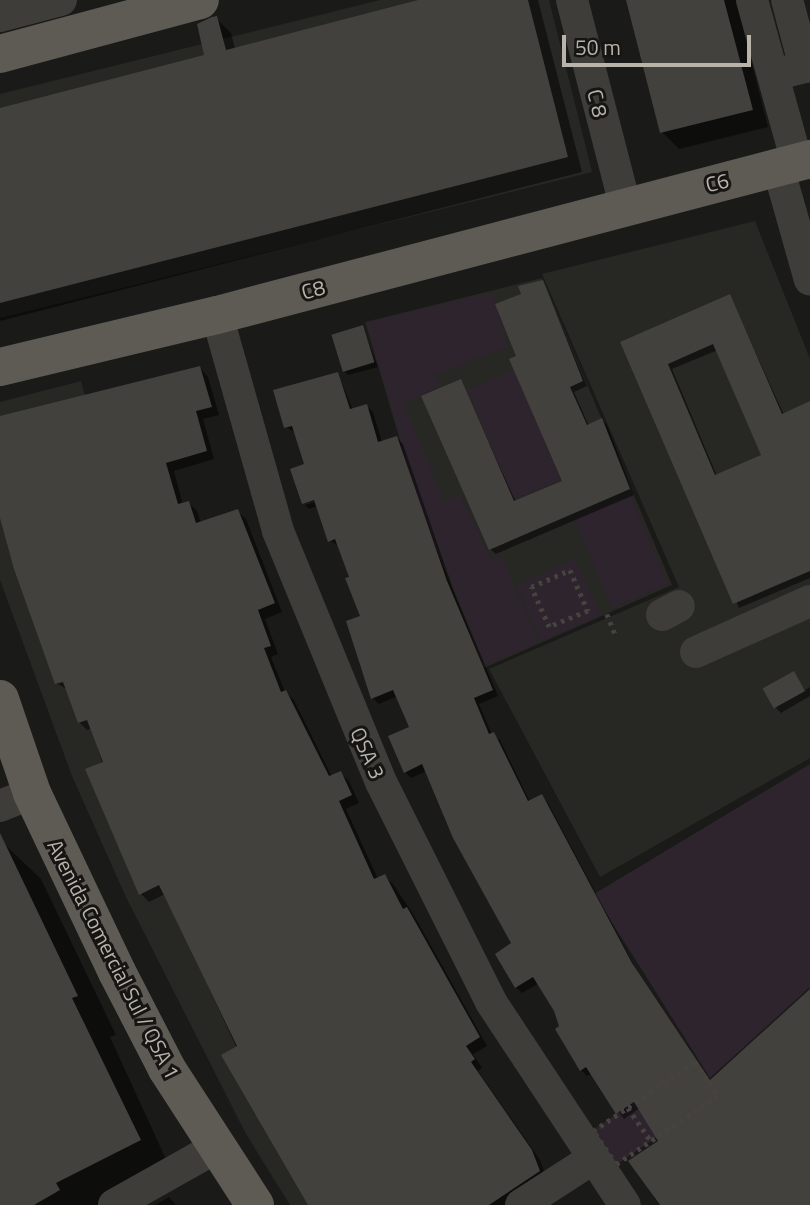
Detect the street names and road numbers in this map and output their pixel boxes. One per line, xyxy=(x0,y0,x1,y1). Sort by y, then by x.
street label: C 8 xyxy=(582,86,614,120)
street label: C6 xyxy=(703,167,731,197)
street label: C8 xyxy=(299,274,327,304)
street label: QSA 3 xyxy=(346,723,390,783)
street label: Avenida Comercial Sul / QSA 1 xyxy=(43,835,185,1083)

